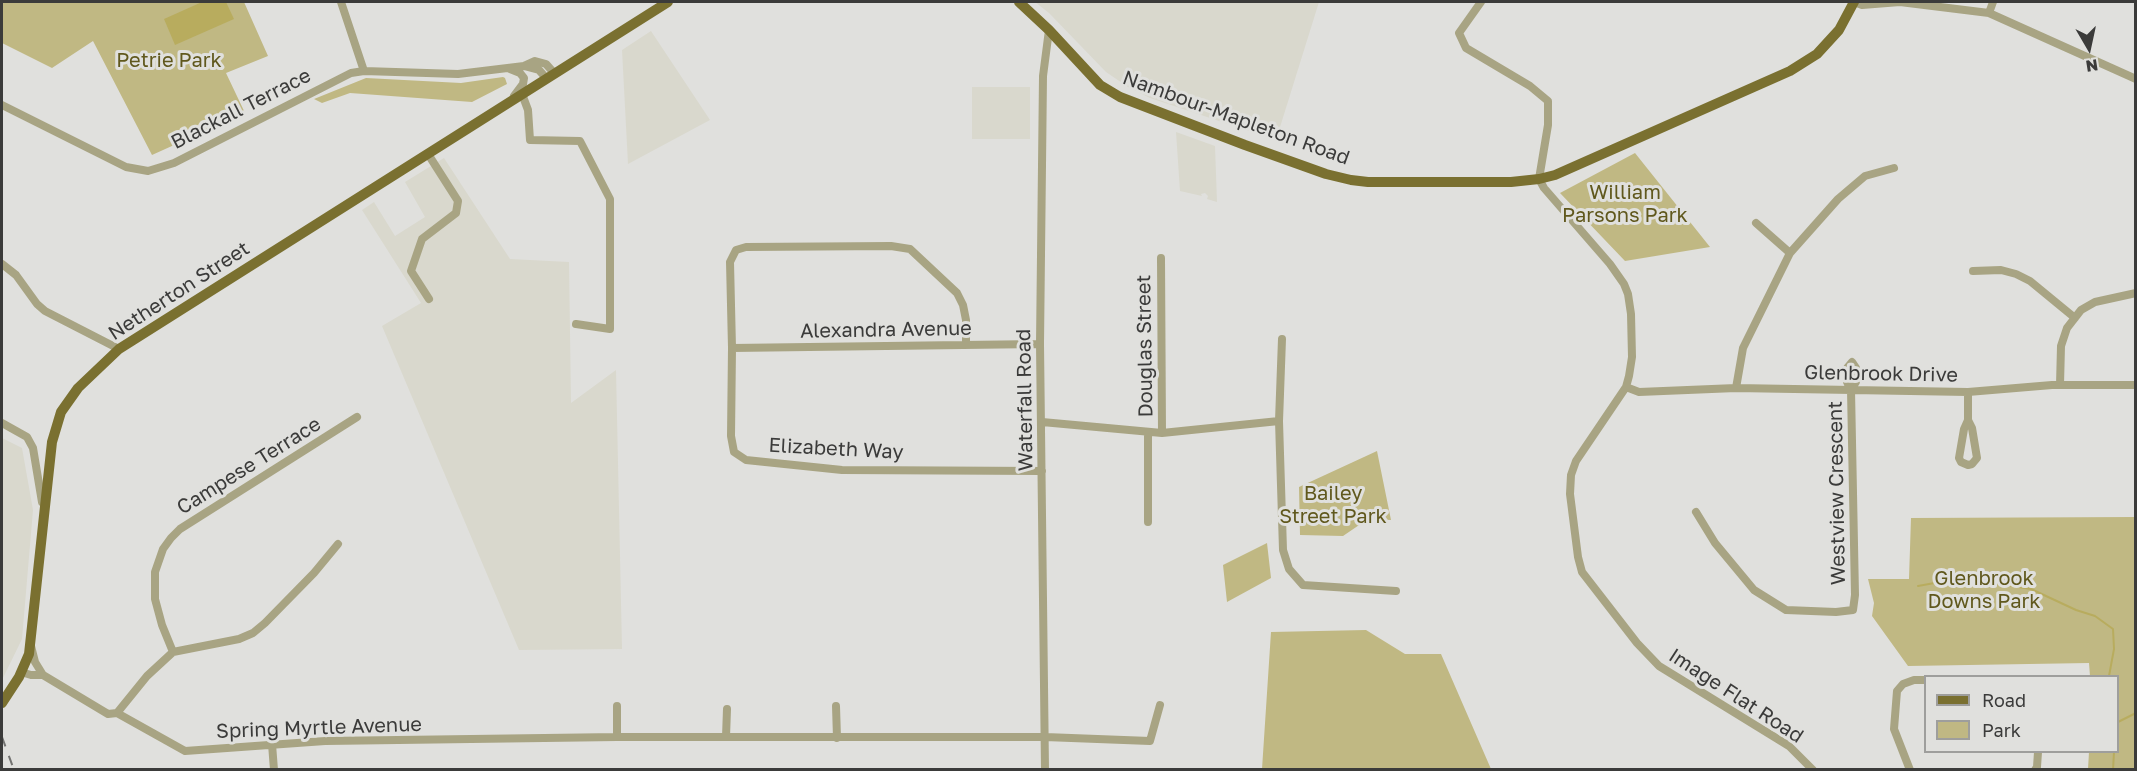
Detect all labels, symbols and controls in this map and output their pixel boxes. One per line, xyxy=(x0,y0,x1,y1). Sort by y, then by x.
north arrow xyxy=(2059,18,2119,78)
park label: Petrie Park xyxy=(116,49,222,73)
text: N xyxy=(2084,55,2099,77)
street label: Blackall Terrace xyxy=(167,63,315,155)
street label: Nambour-Mapleton Road xyxy=(1119,66,1353,170)
park label: William Parsons Park xyxy=(1562,181,1688,228)
street label: Netherton Street xyxy=(104,236,254,346)
street label: Douglas Street xyxy=(1132,274,1158,418)
street label: Alexandra Avenue xyxy=(800,317,972,343)
street label: Waterfall Road xyxy=(1012,329,1038,471)
street label: Glenbrook Drive xyxy=(1804,361,1958,387)
street label: Westview Crescent xyxy=(1823,401,1851,585)
street label: Campese Terrace xyxy=(173,412,325,520)
street label: Elizabeth Way xyxy=(768,433,904,465)
park label: Bailey Street Park xyxy=(1279,482,1387,529)
park label: Glenbrook Downs Park xyxy=(1927,567,2041,614)
street label: Image Flat Road xyxy=(1664,644,1808,748)
legend xyxy=(1924,675,2119,753)
text: Road xyxy=(1982,689,2026,711)
street label: Spring Myrtle Avenue xyxy=(216,712,422,744)
text: Park xyxy=(1982,719,2021,741)

